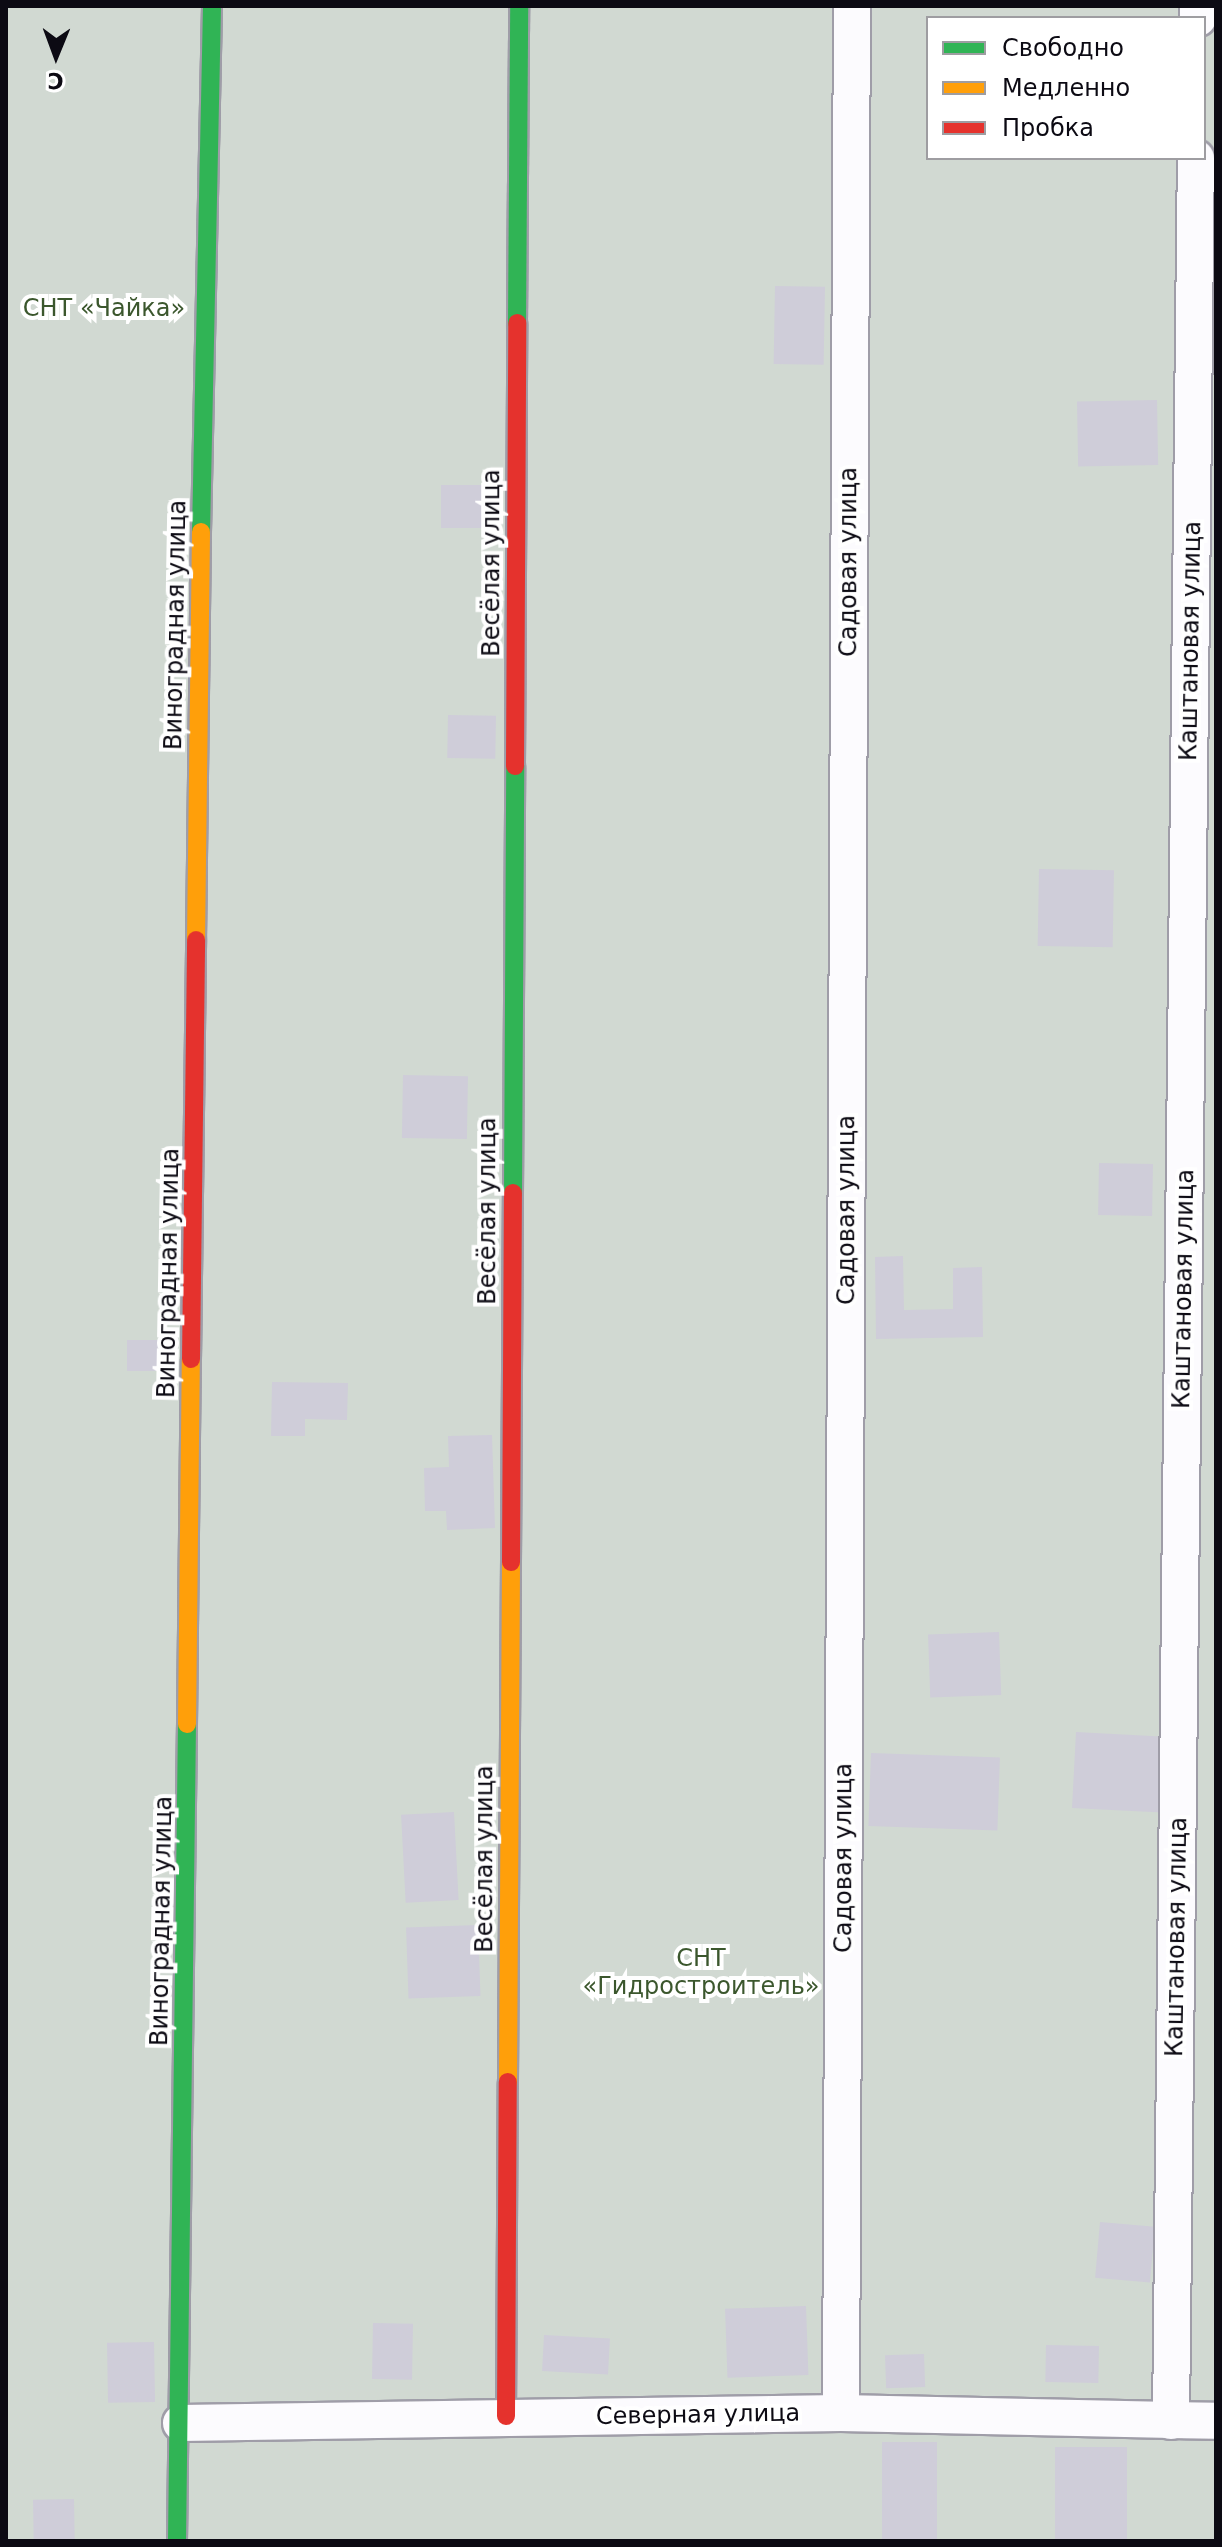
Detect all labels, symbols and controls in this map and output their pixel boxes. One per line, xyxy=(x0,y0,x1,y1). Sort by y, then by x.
north arrow xyxy=(16,16,96,96)
legend xyxy=(926,16,1206,160)
text: Свободно xyxy=(1002,34,1124,62)
text: С xyxy=(47,68,64,93)
text: Медленно xyxy=(1002,74,1130,102)
text: Пробка xyxy=(1002,114,1094,142)
park label: СНТ «Чайка» xyxy=(23,295,185,323)
street label: Садовая улица xyxy=(835,467,863,657)
street label: Весёлая улица xyxy=(478,469,506,657)
street label: Виноградная улица xyxy=(159,500,193,750)
street label: Каштановая улица xyxy=(1175,521,1207,761)
street label: Садовая улица xyxy=(833,1115,861,1305)
street label: Весёлая улица xyxy=(474,1117,502,1305)
street label: Виноградная улица xyxy=(152,1148,186,1398)
street label: Каштановая улица xyxy=(1168,1169,1200,1409)
street label: Садовая улица xyxy=(830,1763,858,1953)
street label: Весёлая улица xyxy=(471,1765,499,1953)
street label: Виноградная улица xyxy=(145,1796,179,2046)
street label: Каштановая улица xyxy=(1161,1817,1193,2057)
park label: СНТ «Гидростроитель» xyxy=(582,1945,820,2001)
street label: Северная улица xyxy=(596,2399,800,2431)

